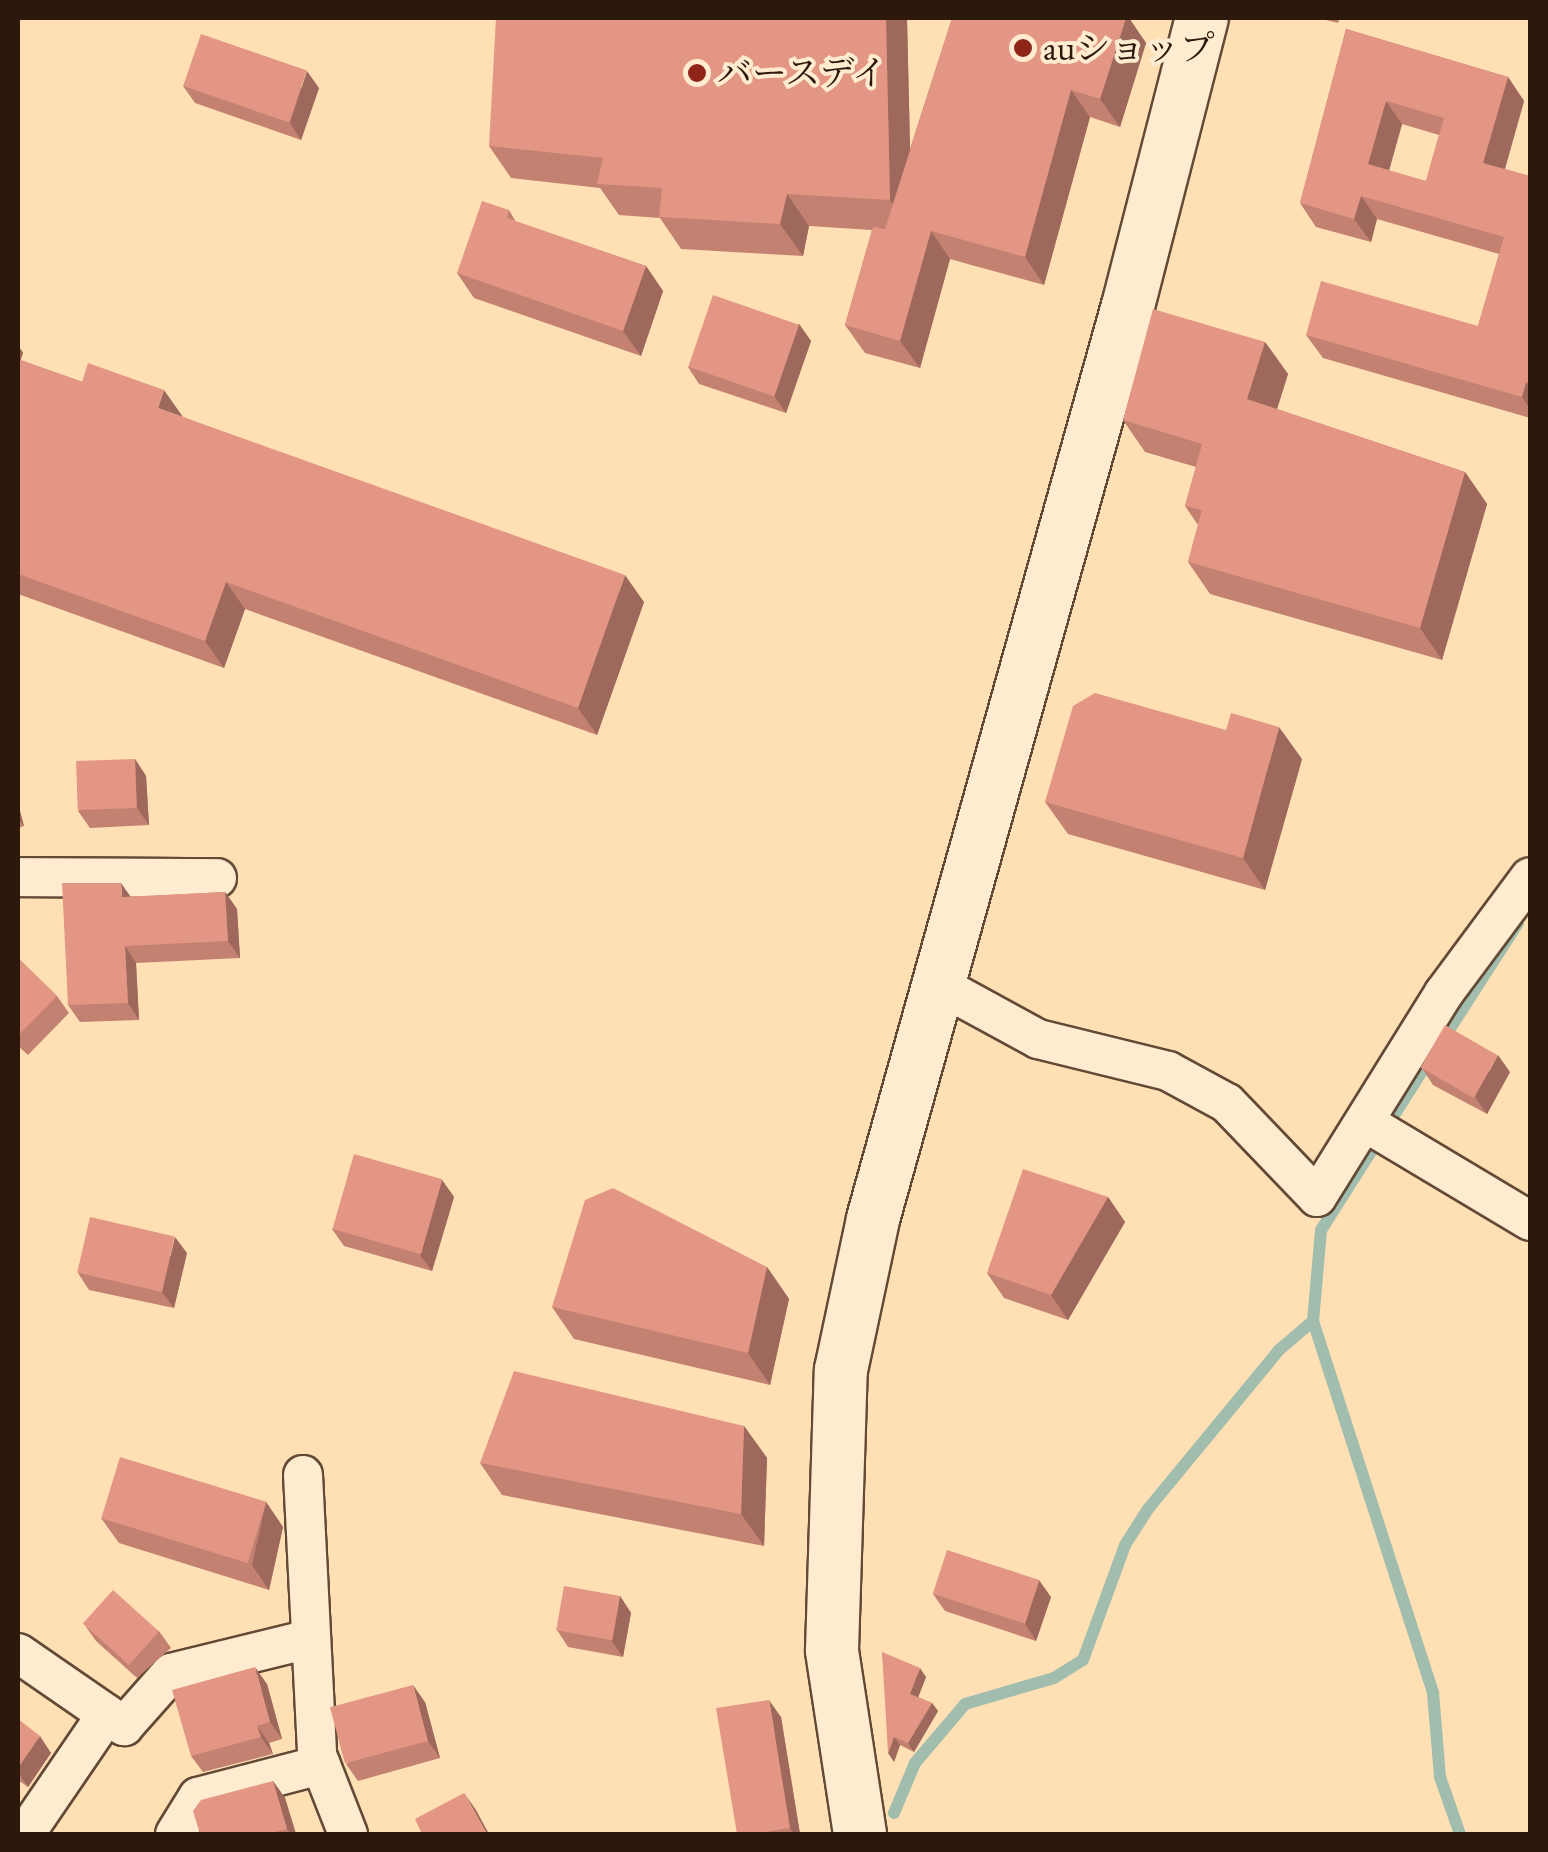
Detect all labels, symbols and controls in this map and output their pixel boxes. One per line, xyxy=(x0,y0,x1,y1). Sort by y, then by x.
place label: auショップ xyxy=(1043,27,1215,69)
marker: auショップ xyxy=(1012,37,1034,59)
place label: バースデイ xyxy=(717,52,892,94)
marker: バースデイ xyxy=(686,62,708,84)

